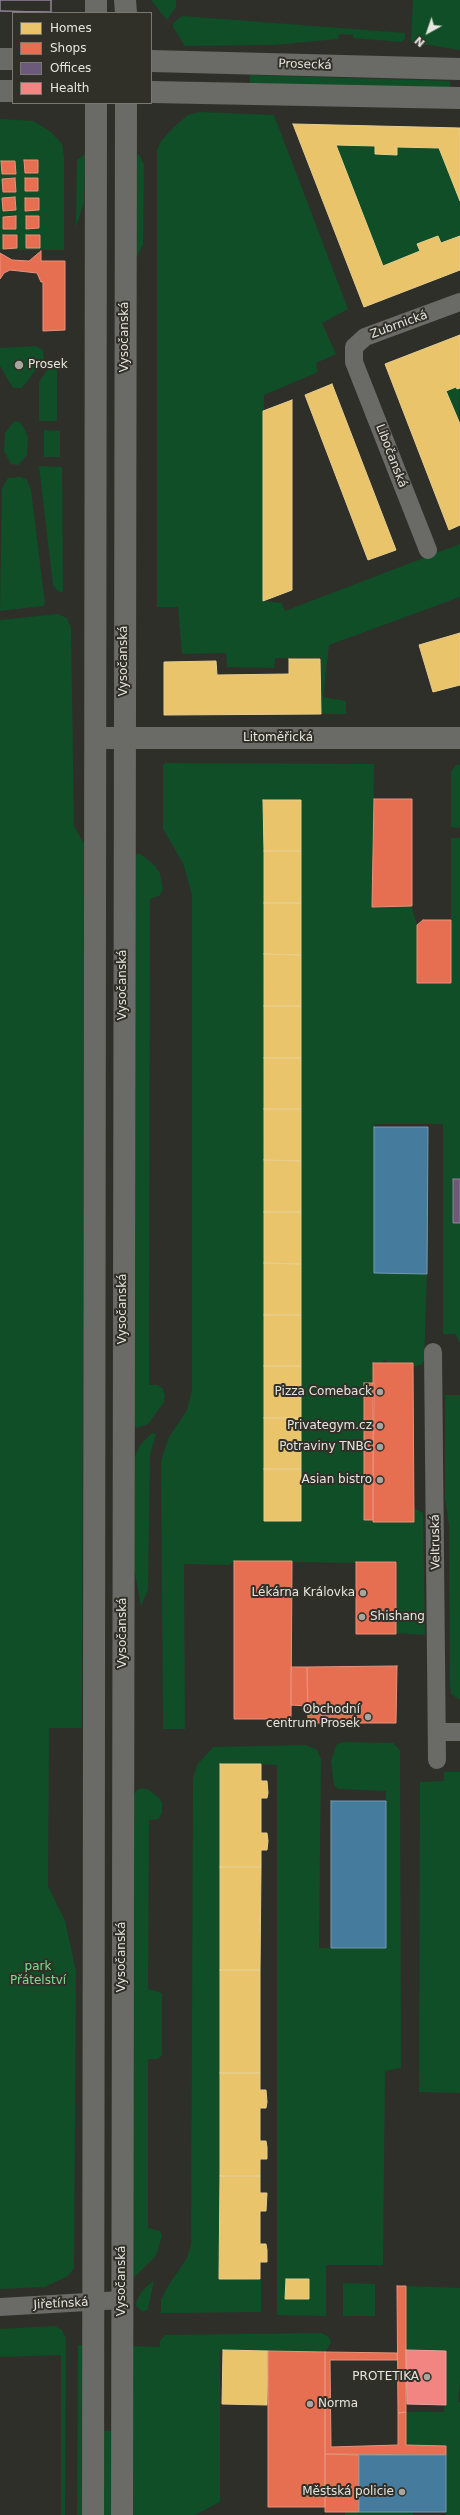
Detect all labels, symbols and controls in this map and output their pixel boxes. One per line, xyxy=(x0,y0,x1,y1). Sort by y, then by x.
legend xyxy=(12,12,152,104)
north arrow xyxy=(408,12,448,52)
text: Homes xyxy=(50,21,92,35)
text: N xyxy=(412,34,428,50)
text: Shops xyxy=(50,41,86,55)
street label: Prosecká xyxy=(278,57,332,73)
text: Offices xyxy=(50,61,91,75)
text: Health xyxy=(50,81,89,95)
street label: Vysočanská xyxy=(118,302,132,372)
street label: Zubrnická xyxy=(368,308,430,342)
place label: Prosek xyxy=(28,358,68,372)
marker: Prosek xyxy=(13,359,25,371)
street label: Libočanská xyxy=(372,422,410,490)
street label: Vysočanská xyxy=(117,626,131,696)
street label: Litoměřická xyxy=(243,731,313,745)
street label: Vysočanská xyxy=(116,950,130,1020)
street label: Vysočanská xyxy=(116,1274,130,1344)
place label: Pizza Comeback xyxy=(275,1385,372,1399)
marker: Pizza Comeback xyxy=(375,1387,385,1397)
place label: Privategym.cz xyxy=(287,1419,372,1433)
marker: Privategym.cz xyxy=(375,1421,385,1431)
place label: Potraviny TNBC xyxy=(279,1440,372,1454)
marker: Potraviny TNBC xyxy=(375,1442,385,1452)
place label: Asian bistro xyxy=(302,1473,372,1487)
marker: Asian bistro xyxy=(375,1475,385,1485)
street label: Veltruská xyxy=(428,1514,444,1570)
place label: Lékárna Královka xyxy=(252,1586,355,1600)
marker: Lékárna Královka xyxy=(358,1588,368,1598)
street label: Vysočanská xyxy=(116,1598,130,1668)
place label: Shishang xyxy=(370,1610,425,1624)
marker: Shishang xyxy=(357,1612,367,1622)
place label: Obchodní centrum Prosek xyxy=(266,1703,360,1731)
marker: Obchodní centrum Prosek xyxy=(363,1712,373,1722)
street label: Vysočanská xyxy=(115,1922,129,1992)
park label: park Přátelství xyxy=(10,1960,66,1988)
street label: Vysočanská xyxy=(115,2246,129,2316)
street label: Jiřetínská xyxy=(33,2295,89,2313)
place label: PROTETIKA xyxy=(352,2370,419,2384)
marker: PROTETIKA xyxy=(422,2372,432,2382)
place label: Norma xyxy=(318,2397,358,2411)
marker: Norma xyxy=(305,2399,315,2409)
place label: Městská policie xyxy=(302,2485,394,2499)
marker: Městská policie xyxy=(397,2487,407,2497)

